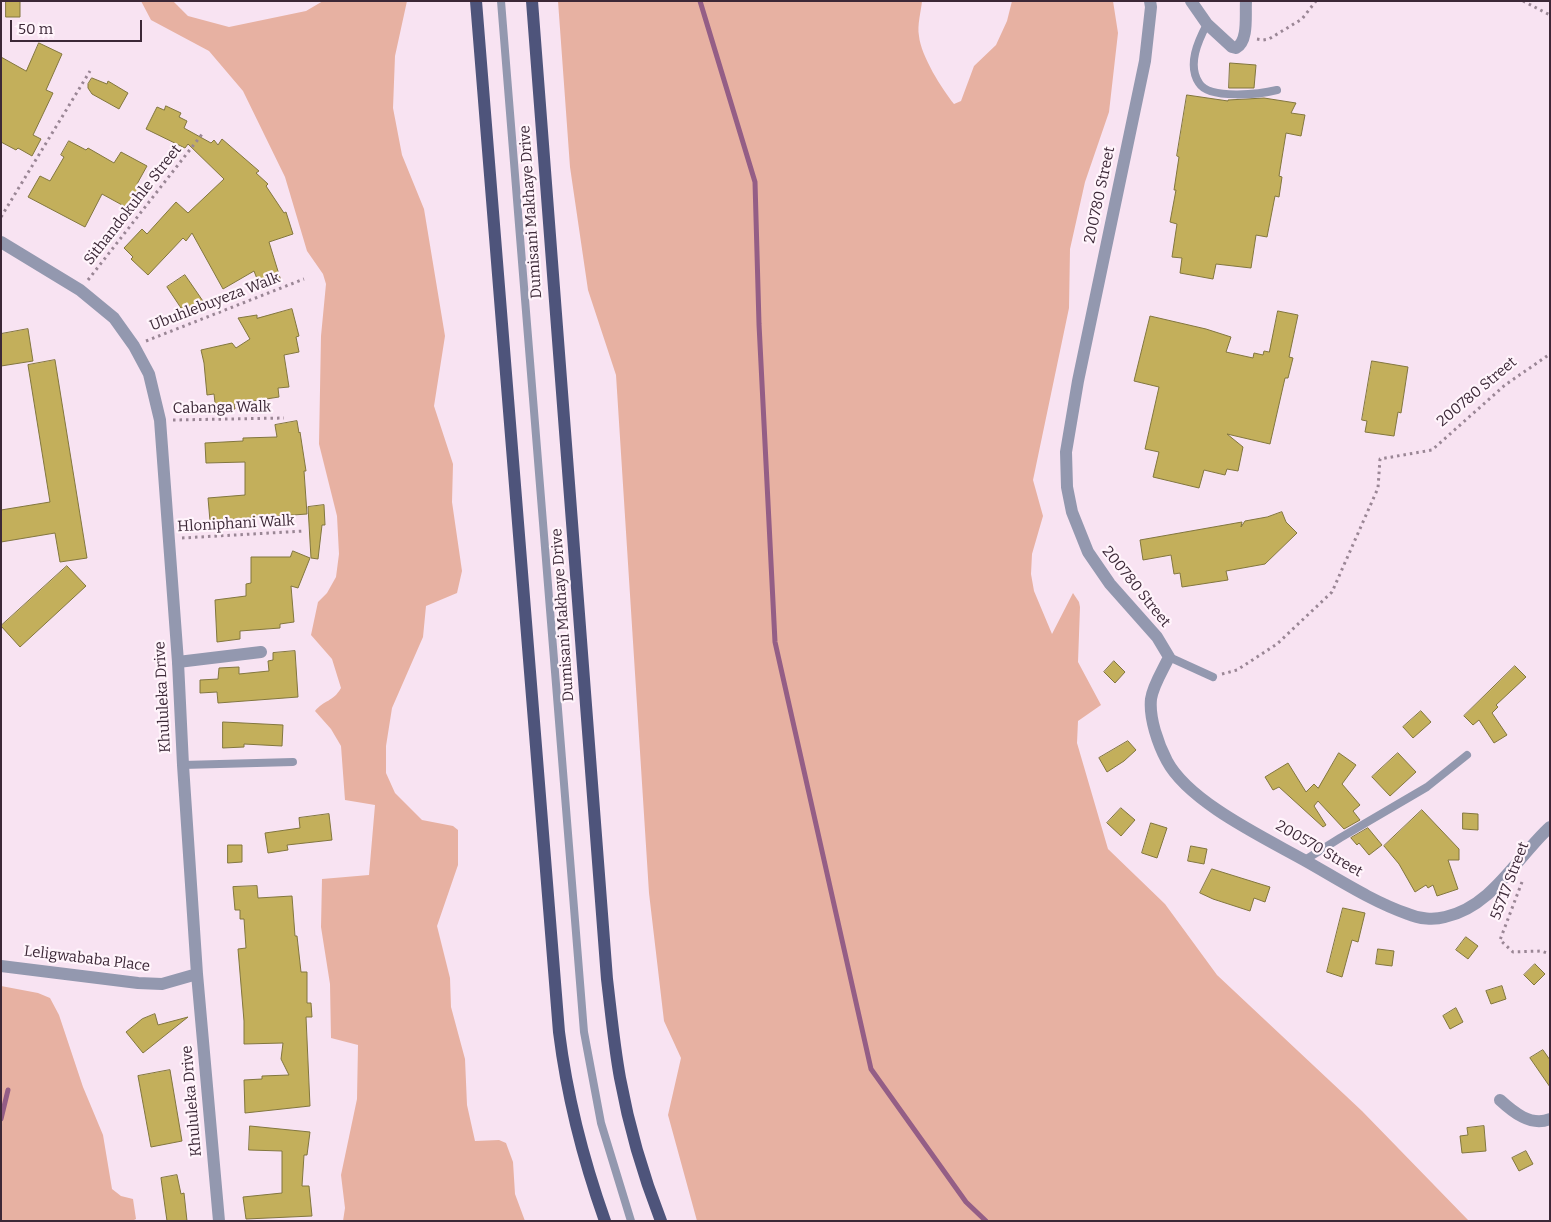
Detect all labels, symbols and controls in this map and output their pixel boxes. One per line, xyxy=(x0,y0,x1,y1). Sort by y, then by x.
scale bar xyxy=(12,10,145,42)
text: 50 m xyxy=(18,20,53,38)
street label: Dumisani Makhaye Drive xyxy=(516,125,546,299)
street label: Sithandokuhle Street xyxy=(80,141,186,269)
street label: 200780 Street xyxy=(1081,145,1119,245)
street label: Ubuhlebuyeza Walk xyxy=(147,269,283,335)
street label: 200780 Street xyxy=(1433,353,1521,431)
street label: Cabanga Walk xyxy=(173,398,271,418)
street label: Hloniphani Walk xyxy=(177,512,295,536)
street label: Dumisani Makhaye Drive xyxy=(548,528,578,702)
street label: 200780 Street xyxy=(1098,543,1174,631)
street label: Khululeka Drive xyxy=(151,641,175,753)
street label: 200570 Street xyxy=(1272,817,1366,881)
street label: 55717 Street xyxy=(1487,839,1533,923)
street label: Leligwababa Place xyxy=(23,942,151,976)
street label: Khululeka Drive xyxy=(178,1045,206,1157)

